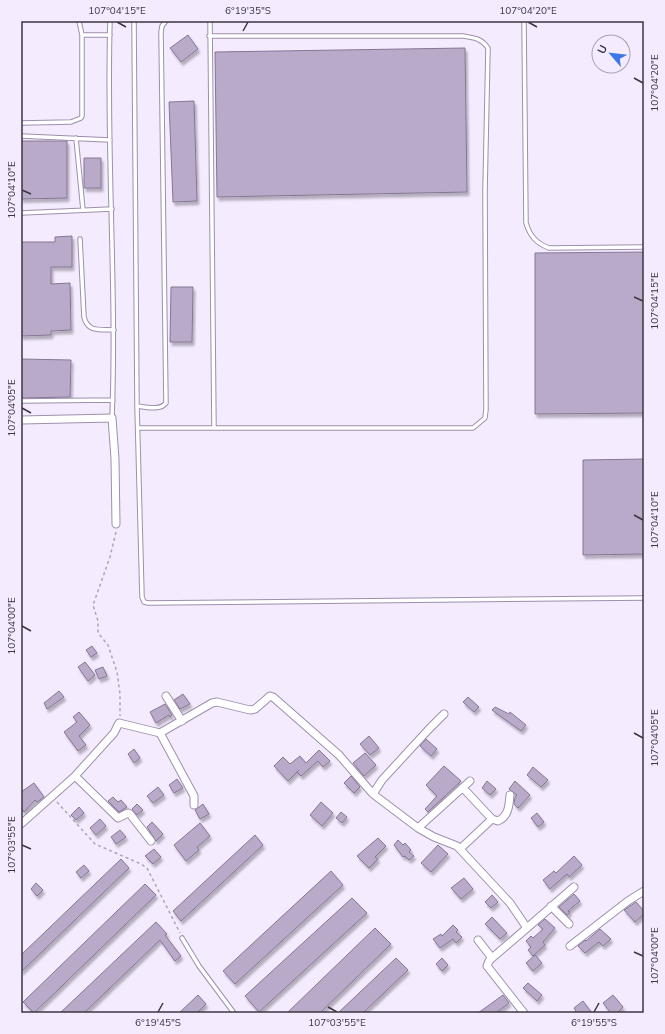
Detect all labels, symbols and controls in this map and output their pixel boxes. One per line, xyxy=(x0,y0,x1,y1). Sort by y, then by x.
text: 107°04'15"E xyxy=(88,4,146,18)
text: 6°19'35"S xyxy=(225,4,271,18)
text: 107°04'20"E xyxy=(499,4,557,18)
north arrow xyxy=(591,34,631,74)
text: U xyxy=(594,42,611,57)
text: 107°04'20"E xyxy=(648,54,662,112)
text: 107°04'10"E xyxy=(5,161,19,219)
text: 107°04'15"E xyxy=(648,272,662,330)
text: 107°04'05"E xyxy=(5,379,19,437)
text: 107°04'10"E xyxy=(648,491,662,549)
text: 107°04'00"E xyxy=(5,597,19,655)
text: 107°04'05"E xyxy=(648,709,662,767)
text: 107°03'55"E xyxy=(5,816,19,874)
text: 107°04'00"E xyxy=(648,927,662,985)
text: 6°19'45"S xyxy=(135,1016,181,1030)
text: 107°03'55"E xyxy=(308,1016,366,1030)
text: 6°19'55"S xyxy=(571,1016,617,1030)

